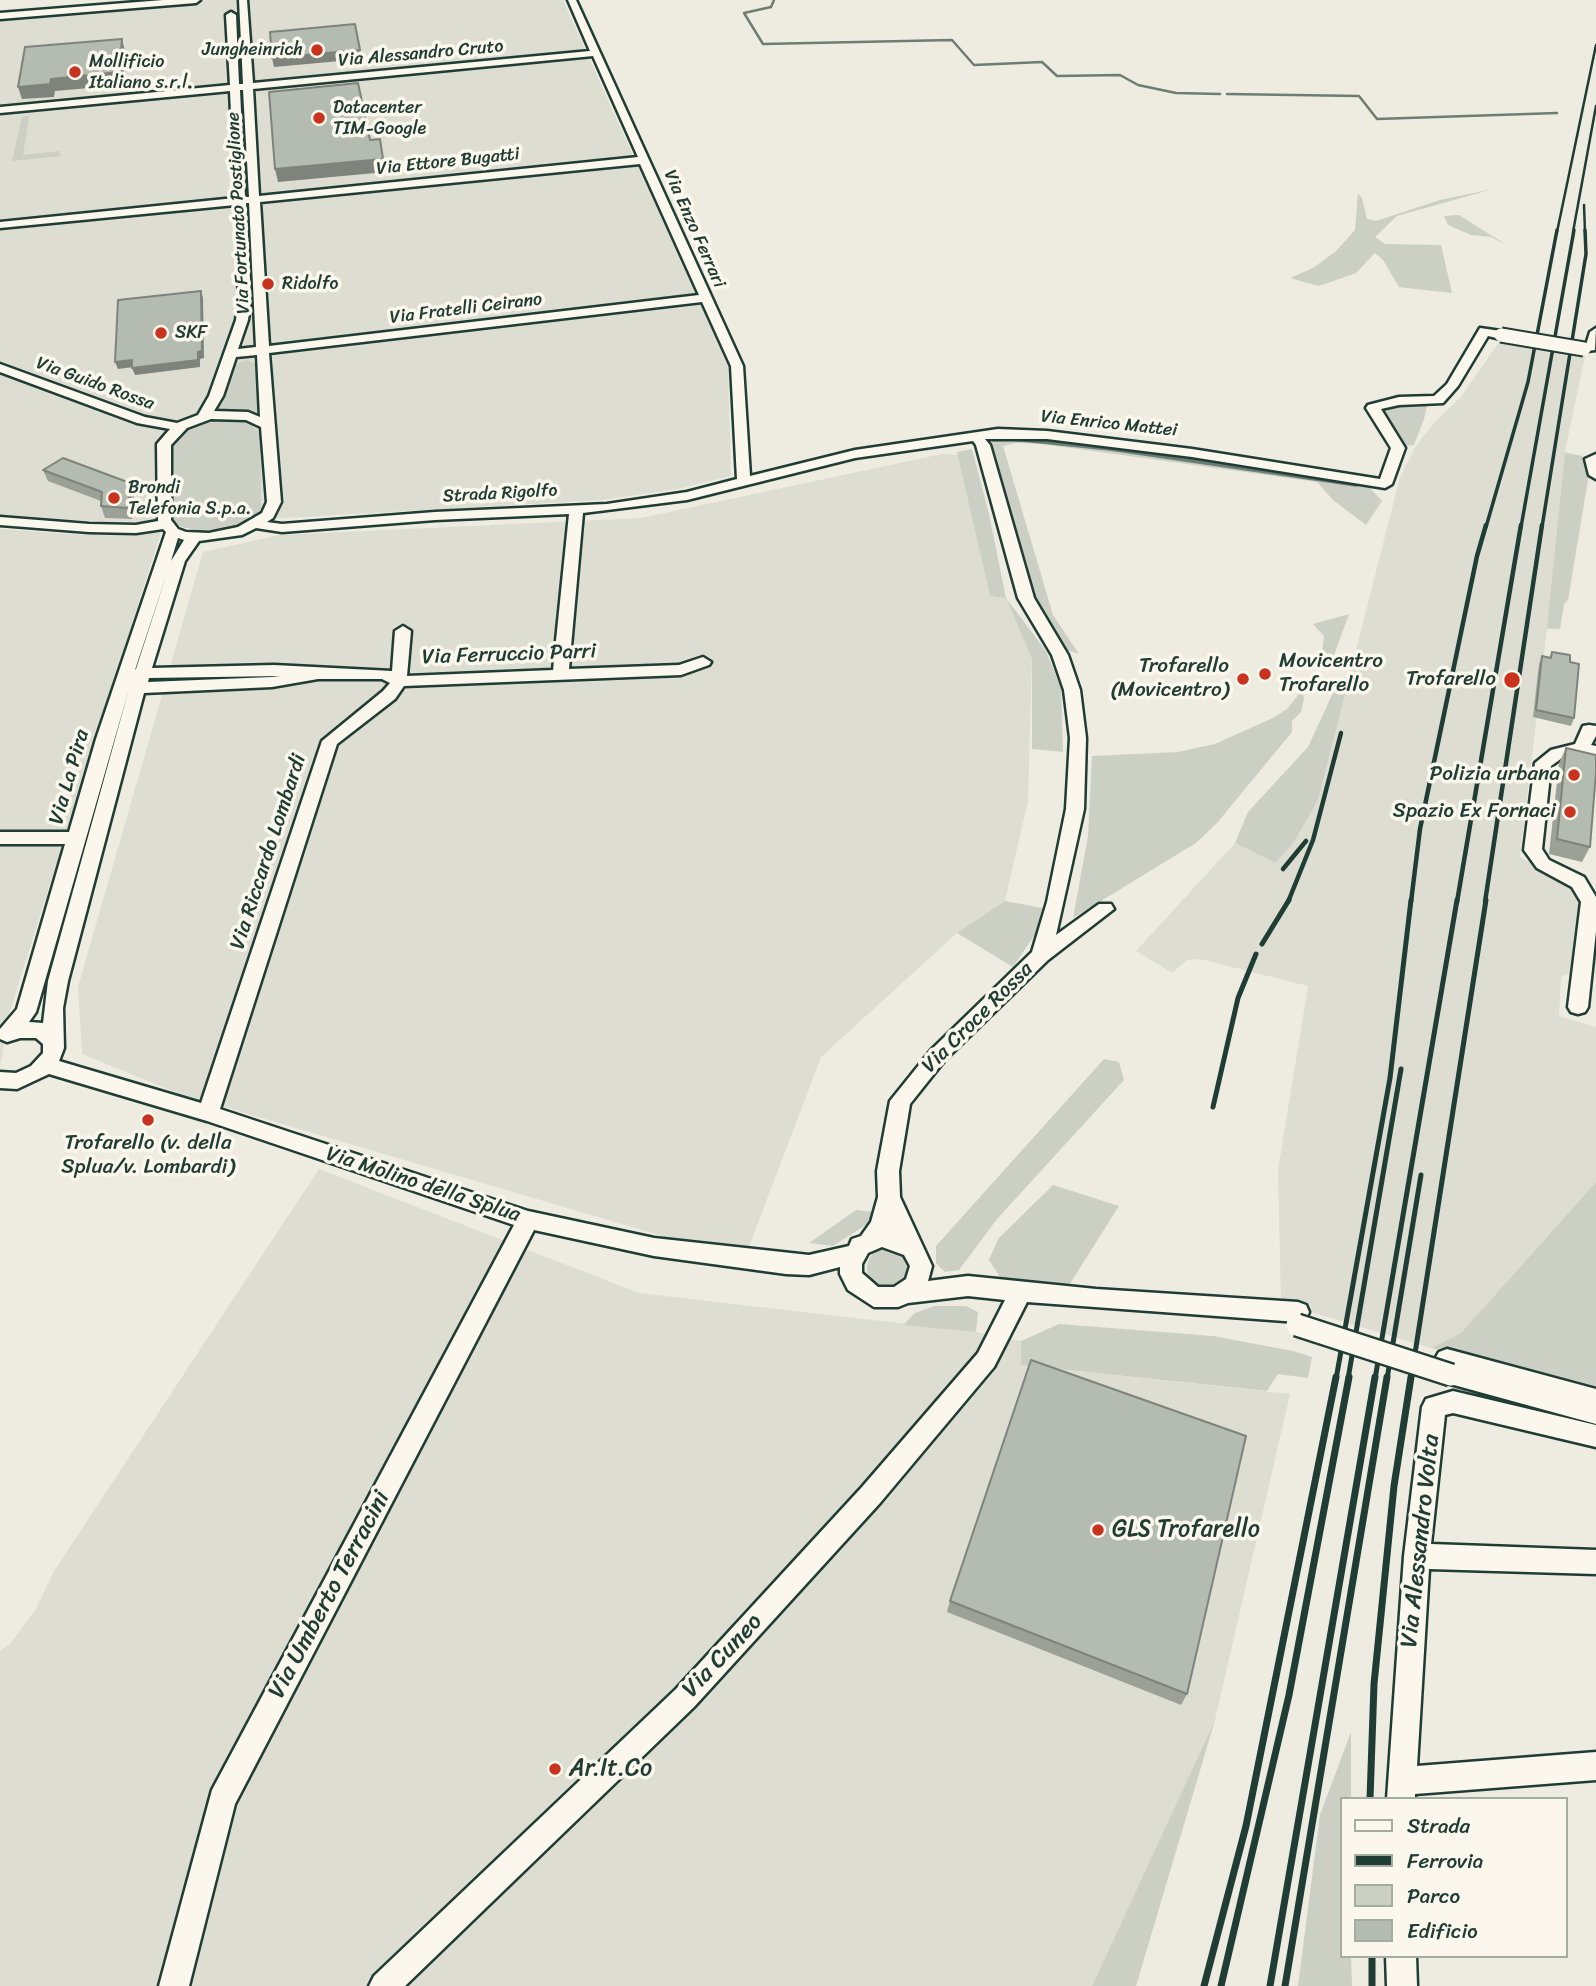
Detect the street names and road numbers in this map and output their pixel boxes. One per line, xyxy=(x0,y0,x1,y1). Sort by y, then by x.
street label: Via Alessandro Cruto xyxy=(338,36,504,72)
street label: Via Fortunato Postiglione xyxy=(223,111,255,315)
street label: Via Ettore Bugatti xyxy=(375,144,521,180)
street label: Via Enzo Ferrari xyxy=(658,167,730,291)
street label: Via Fratelli Ceirano xyxy=(389,289,543,329)
street label: Via Guido Rossa xyxy=(33,353,157,415)
street label: Via Enrico Mattei xyxy=(1040,406,1178,442)
street label: Strada Rigolfo xyxy=(442,480,558,508)
street label: Via Ferruccio Parri xyxy=(422,639,596,671)
street label: Via La Pira xyxy=(44,727,96,827)
street label: Via Riccardo Lombardi xyxy=(226,751,312,953)
street label: Via Croce Rossa xyxy=(917,957,1039,1079)
street label: Via Molino della Splua xyxy=(323,1142,523,1228)
street label: Via Alessandro Volta xyxy=(1395,1433,1447,1649)
street label: Via Umberto Terracini xyxy=(263,1486,397,1704)
street label: Via Cuneo xyxy=(677,1608,769,1704)

